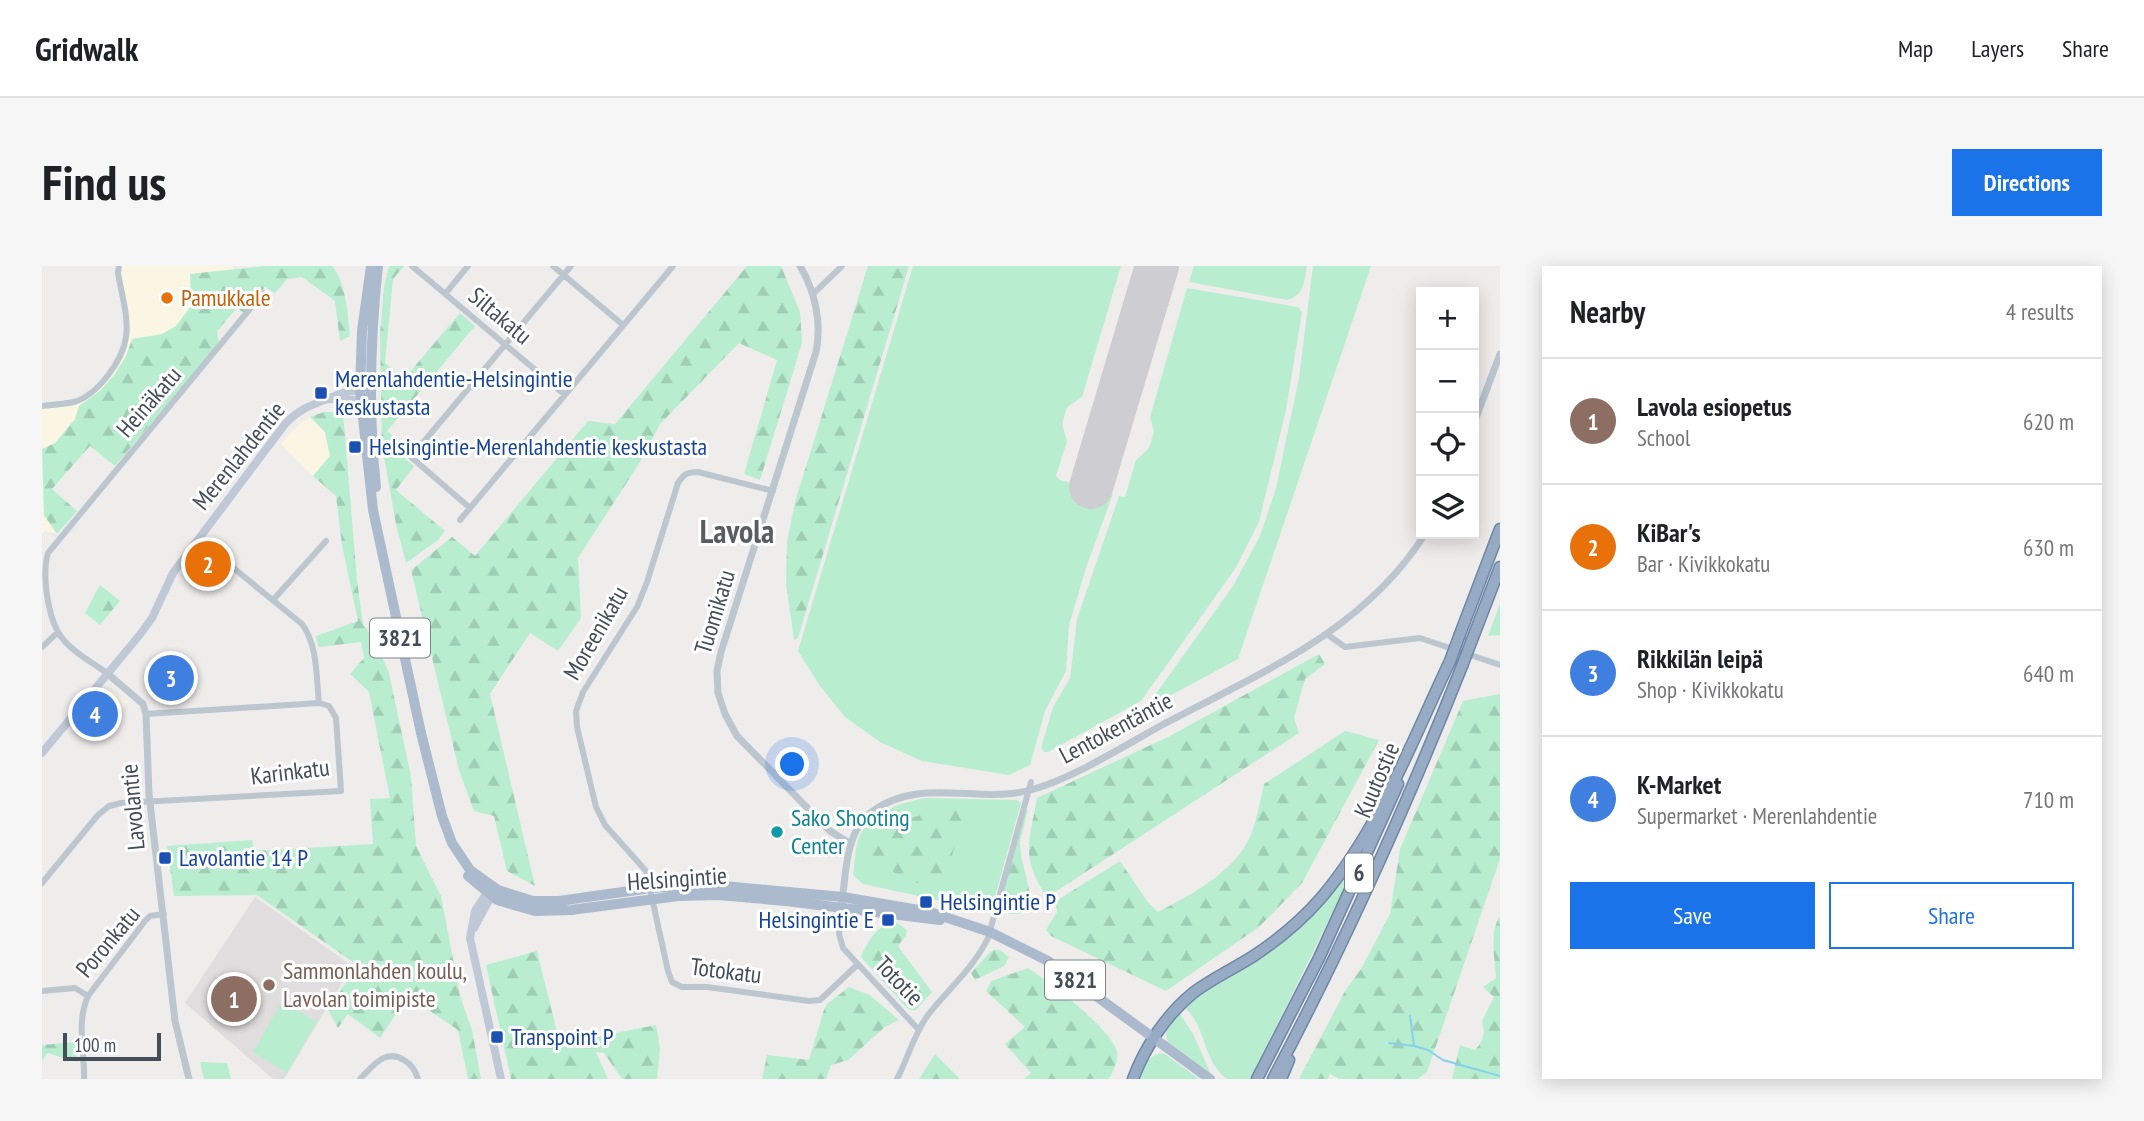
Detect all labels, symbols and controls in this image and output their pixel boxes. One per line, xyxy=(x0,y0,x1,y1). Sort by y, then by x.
text: Gridwalk xyxy=(35,27,138,70)
text: Map xyxy=(1898,33,1933,64)
text: Layers xyxy=(1971,33,2024,64)
text: Share xyxy=(2062,33,2109,64)
button: Directions xyxy=(1952,149,2102,216)
text: Find us xyxy=(42,150,166,214)
street label: Siltakatu xyxy=(462,280,538,351)
place label: Pamukkale xyxy=(181,282,271,313)
map controls xyxy=(1416,287,1479,539)
button: + xyxy=(1416,287,1479,350)
marker: Pamukkale xyxy=(159,290,175,306)
text: Nearby xyxy=(1570,292,1645,331)
text: 4 results xyxy=(2006,297,2074,326)
button: − xyxy=(1416,350,1479,413)
street label: Heinäkatu xyxy=(109,360,188,444)
place label: Merenlahdentie-Helsingintie keskustasta xyxy=(335,363,573,422)
marker: Merenlahdentie-Helsingintie keskustasta xyxy=(313,385,329,401)
text: Lavola esiopetus xyxy=(1637,390,1792,423)
street label: Merenlahdentie xyxy=(185,395,292,516)
text: 1 xyxy=(1588,407,1599,436)
text: 620 m xyxy=(2023,407,2074,436)
button: locate xyxy=(1416,413,1479,476)
text: School xyxy=(1637,423,1690,452)
place label: Helsingintie-Merenlahdentie keskustasta xyxy=(369,431,707,462)
marker: Helsingintie-Merenlahdentie keskustasta xyxy=(347,439,363,455)
button: layers xyxy=(1416,476,1479,539)
district label: Lavola xyxy=(700,510,774,552)
text: KiBar's xyxy=(1637,516,1701,549)
text: 2 xyxy=(1588,533,1599,562)
text: 630 m xyxy=(2023,533,2074,562)
pin: 2 xyxy=(185,538,231,590)
text: Bar · Kivikkokatu xyxy=(1637,549,1770,578)
street label: Tuomikatu xyxy=(687,566,742,658)
street label: Moreenikatu xyxy=(556,580,635,685)
road number: 3821 xyxy=(370,618,430,658)
text: Rikkilän leipä xyxy=(1637,642,1763,675)
pin: 3 xyxy=(148,652,194,704)
text: 3 xyxy=(1588,659,1599,688)
text: 640 m xyxy=(2023,659,2074,688)
text: Shop · Kivikkokatu xyxy=(1637,675,1784,704)
street label: Lentokentäntie xyxy=(1054,685,1178,770)
pin: 4 xyxy=(72,688,118,740)
street label: Kuutostie xyxy=(1347,737,1406,822)
your location xyxy=(775,747,809,781)
street label: Karinkatu xyxy=(249,751,331,792)
street label: Lavolantie xyxy=(113,763,152,851)
text: K-Market xyxy=(1637,768,1721,801)
text: 4 xyxy=(1588,785,1599,814)
text: 710 m xyxy=(2023,785,2074,814)
text: Supermarket · Merenlahdentie xyxy=(1637,801,1877,830)
place label: Sako Shooting Center xyxy=(791,802,910,861)
marker: Sako Shooting Center xyxy=(769,824,785,840)
place label: Lavolantie 14 P xyxy=(179,842,308,873)
marker: Lavolantie 14 P xyxy=(157,850,173,866)
road number: 6 xyxy=(1345,853,1373,892)
street label: Helsingintie xyxy=(626,860,728,897)
button: Save xyxy=(1570,882,1815,949)
button: Share xyxy=(1829,882,2074,949)
place label: Helsingintie P xyxy=(940,886,1056,917)
marker: Helsingintie P xyxy=(918,894,934,910)
street label: Poronkatu xyxy=(69,900,146,984)
place label: Helsingintie E xyxy=(759,904,874,935)
marker: Helsingintie E xyxy=(880,912,896,928)
street label: Tototie xyxy=(868,949,930,1012)
street label: Totokatu xyxy=(689,951,763,990)
place label: Sammonlahden koulu, Lavolan toimipiste xyxy=(283,955,467,1014)
road number: 3821 xyxy=(1045,960,1105,1000)
pin: 1 xyxy=(211,973,257,1025)
marker: Sammonlahden koulu, Lavolan toimipiste xyxy=(261,977,277,993)
place label: Transpoint P xyxy=(511,1021,614,1052)
marker: Transpoint P xyxy=(489,1029,505,1045)
scale bar xyxy=(63,1030,161,1062)
text: 100 m xyxy=(74,1033,116,1057)

